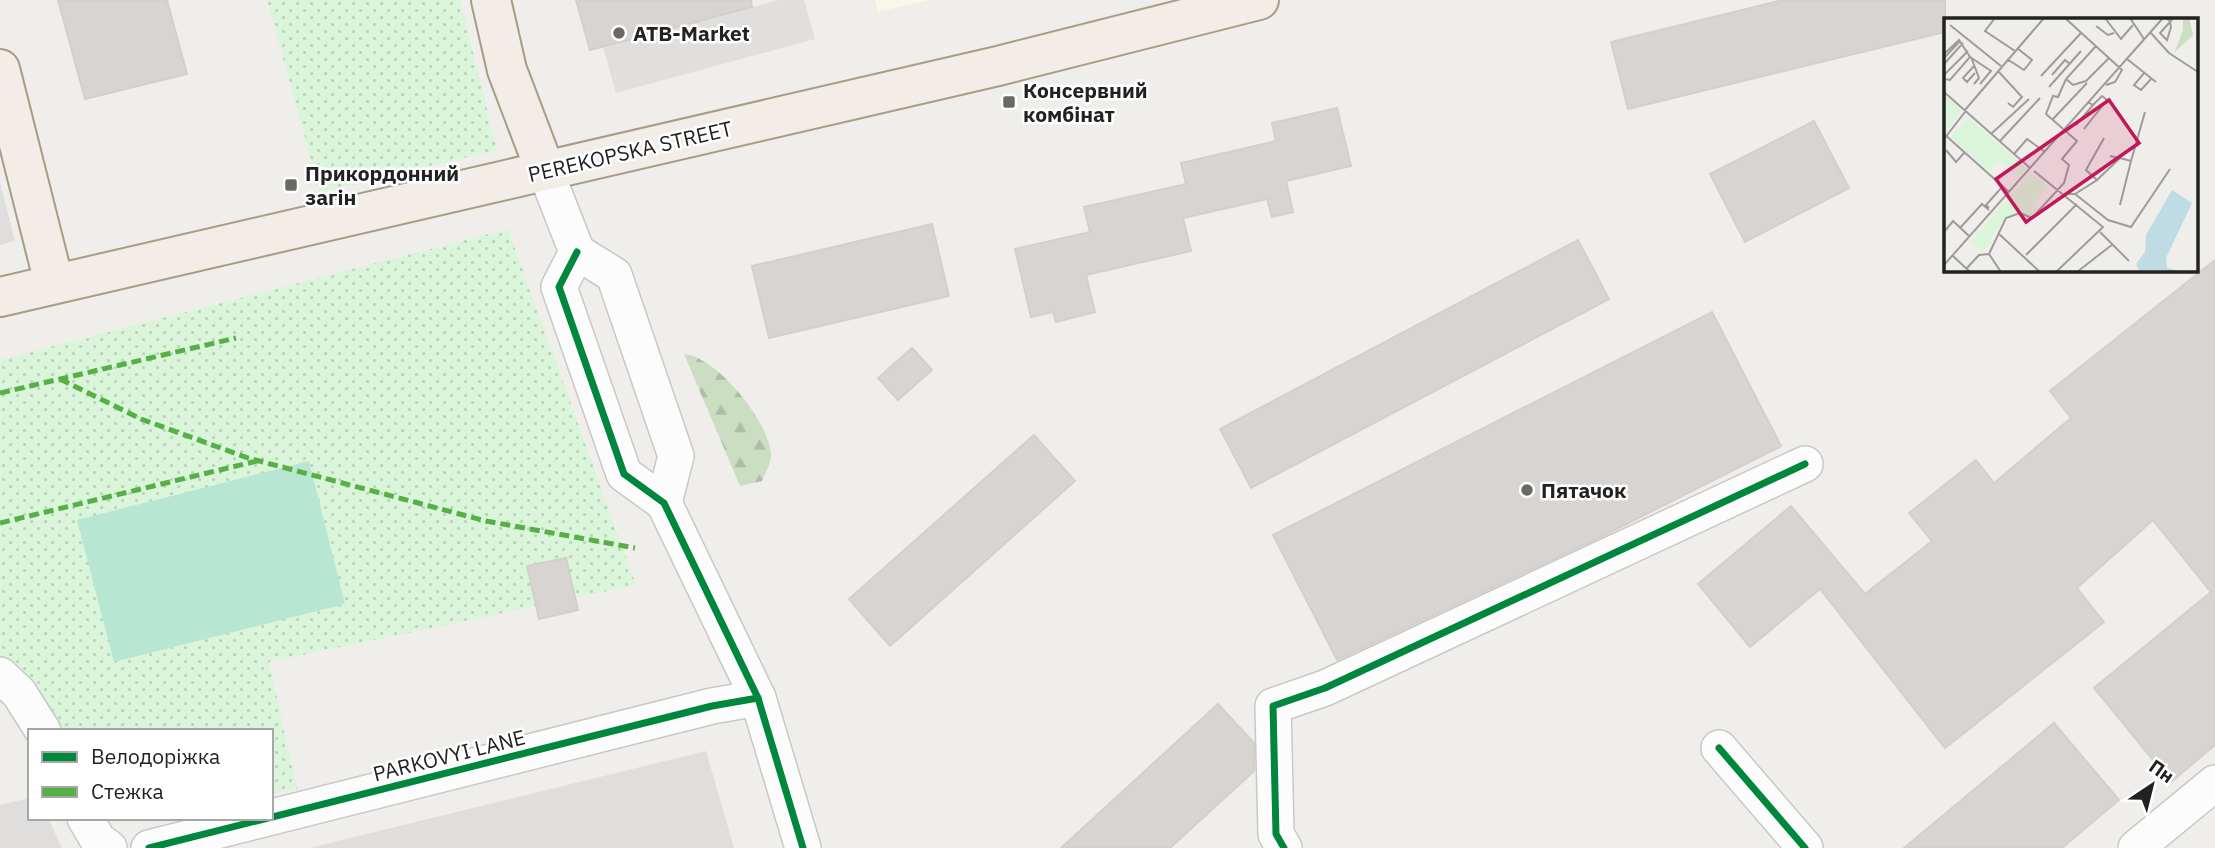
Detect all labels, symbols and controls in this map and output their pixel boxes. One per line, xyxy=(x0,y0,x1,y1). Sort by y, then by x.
inset map xyxy=(1944,18,2198,271)
place label: ATB-Market xyxy=(633,19,750,47)
marker: ATB-Market xyxy=(611,25,627,41)
place label: Консервний комбінат xyxy=(1023,76,1148,128)
marker: Консервний комбінат xyxy=(1001,94,1017,110)
street label: PEREKOPSKA STREET xyxy=(525,114,735,188)
place label: Прикордонний загін xyxy=(305,159,459,211)
marker: Прикордонний загін xyxy=(283,177,299,193)
place label: Пятачок xyxy=(1541,476,1626,504)
marker: Пятачок xyxy=(1519,482,1535,498)
street label: PARKOVYI LANE xyxy=(370,723,528,787)
legend xyxy=(28,729,273,820)
text: Велодоріжка xyxy=(91,742,220,770)
north arrow xyxy=(2117,750,2187,820)
text: Пн xyxy=(2145,754,2179,788)
text: Стежка xyxy=(91,777,164,805)

